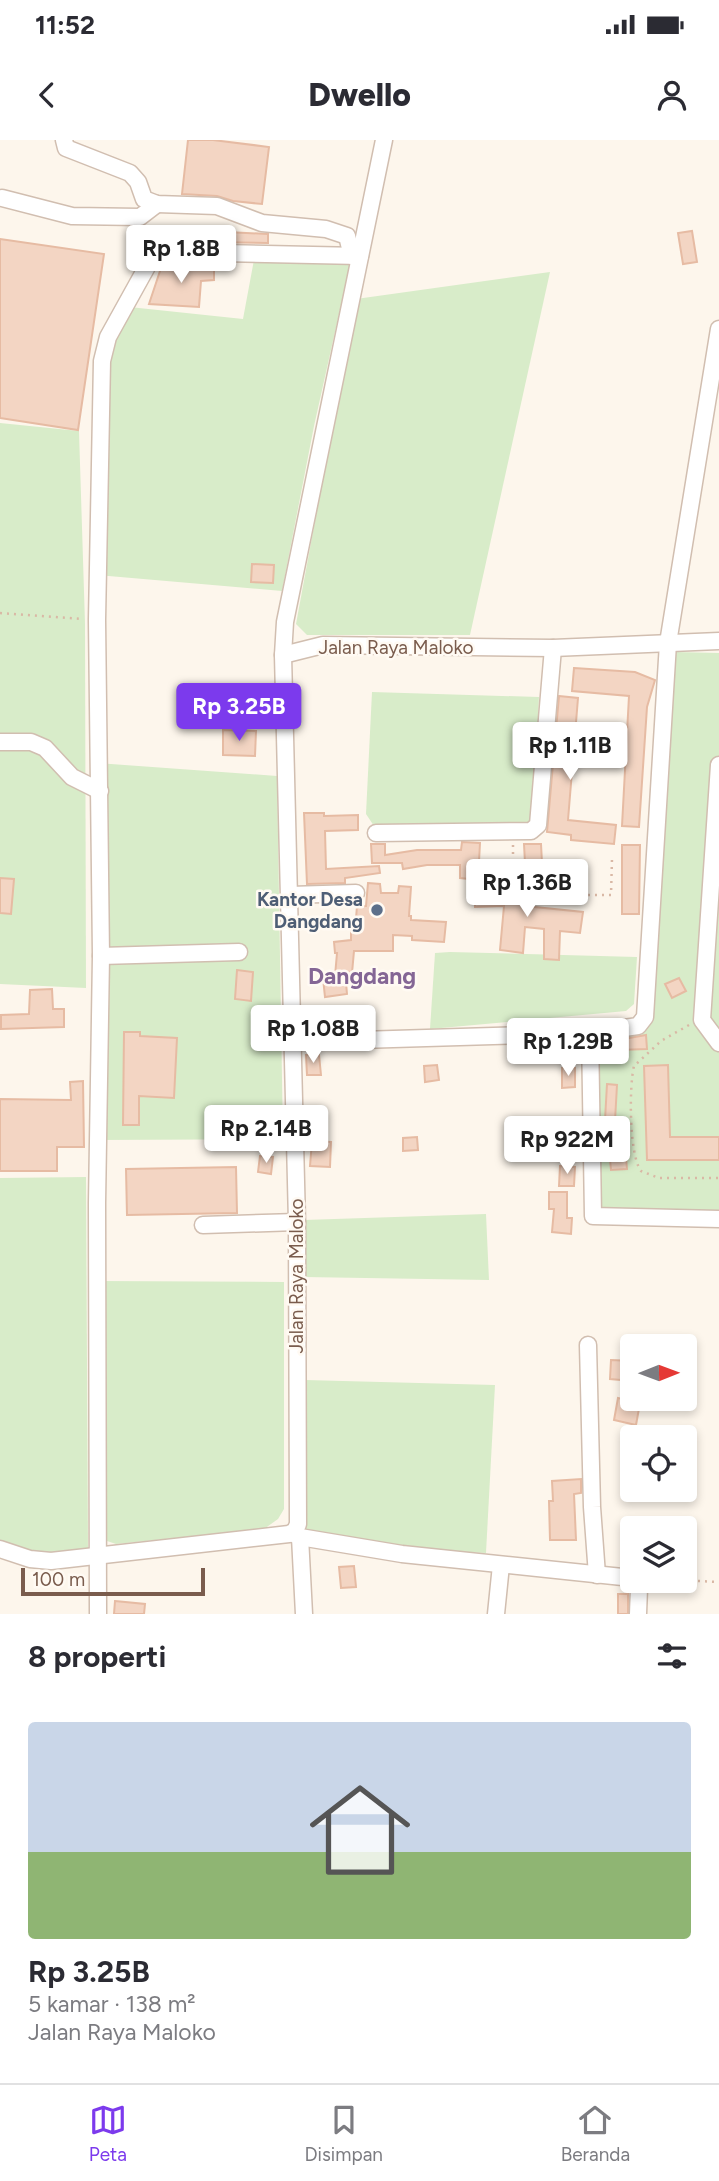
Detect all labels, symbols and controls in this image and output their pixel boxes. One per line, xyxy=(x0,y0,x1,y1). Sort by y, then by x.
text: 11:52 xyxy=(35,9,95,41)
icon: back xyxy=(28,76,66,114)
text: Dwello xyxy=(308,76,411,114)
icon: person xyxy=(653,76,691,114)
pin: Rp 1.8B xyxy=(116,226,246,285)
text: Rp 1.8B xyxy=(142,234,220,262)
street label: Jalan Raya Maloko xyxy=(318,636,474,659)
pin: Rp 3.25B xyxy=(167,684,311,743)
text: Rp 3.25B xyxy=(192,692,286,720)
pin: Rp 1.11B xyxy=(498,722,642,782)
text: Rp 1.11B xyxy=(528,731,612,759)
pin: Rp 1.36B xyxy=(455,860,599,919)
text: Rp 1.36B xyxy=(482,868,572,896)
place label: Kantor Desa Dangdang xyxy=(257,888,363,933)
marker: Kantor Desa Dangdang xyxy=(369,902,385,918)
district label: Dangdang xyxy=(308,962,416,990)
pin: Rp 1.08B xyxy=(241,1006,385,1065)
text: Rp 1.08B xyxy=(267,1014,359,1042)
pin: Rp 1.29B xyxy=(496,1018,640,1078)
text: Rp 1.29B xyxy=(523,1027,613,1055)
pin: Rp 2.14B xyxy=(194,1105,338,1165)
text: Rp 2.14B xyxy=(220,1114,312,1142)
pin: Rp 922M xyxy=(502,1116,632,1176)
text: Rp 922M xyxy=(520,1125,614,1153)
street label: Jalan Raya Maloko xyxy=(285,1198,308,1354)
north arrow xyxy=(620,1334,696,1410)
map controls xyxy=(620,1334,697,1593)
button: locate xyxy=(620,1425,697,1502)
button: layers xyxy=(620,1516,697,1593)
scale bar xyxy=(21,1565,205,1597)
text: 100 m xyxy=(32,1568,85,1591)
icon: filters xyxy=(653,1637,691,1675)
text: 8 properti xyxy=(28,1638,166,1675)
icon: home xyxy=(297,1767,423,1893)
text: Rp 3.25B xyxy=(28,1953,150,1990)
text: 5 kamar · 138 m² xyxy=(28,1990,196,2018)
text: Jalan Raya Maloko xyxy=(28,2018,216,2046)
tab: Peta xyxy=(89,2101,127,2166)
tab: Disimpan xyxy=(305,2101,383,2166)
tab: Beranda xyxy=(561,2101,630,2166)

